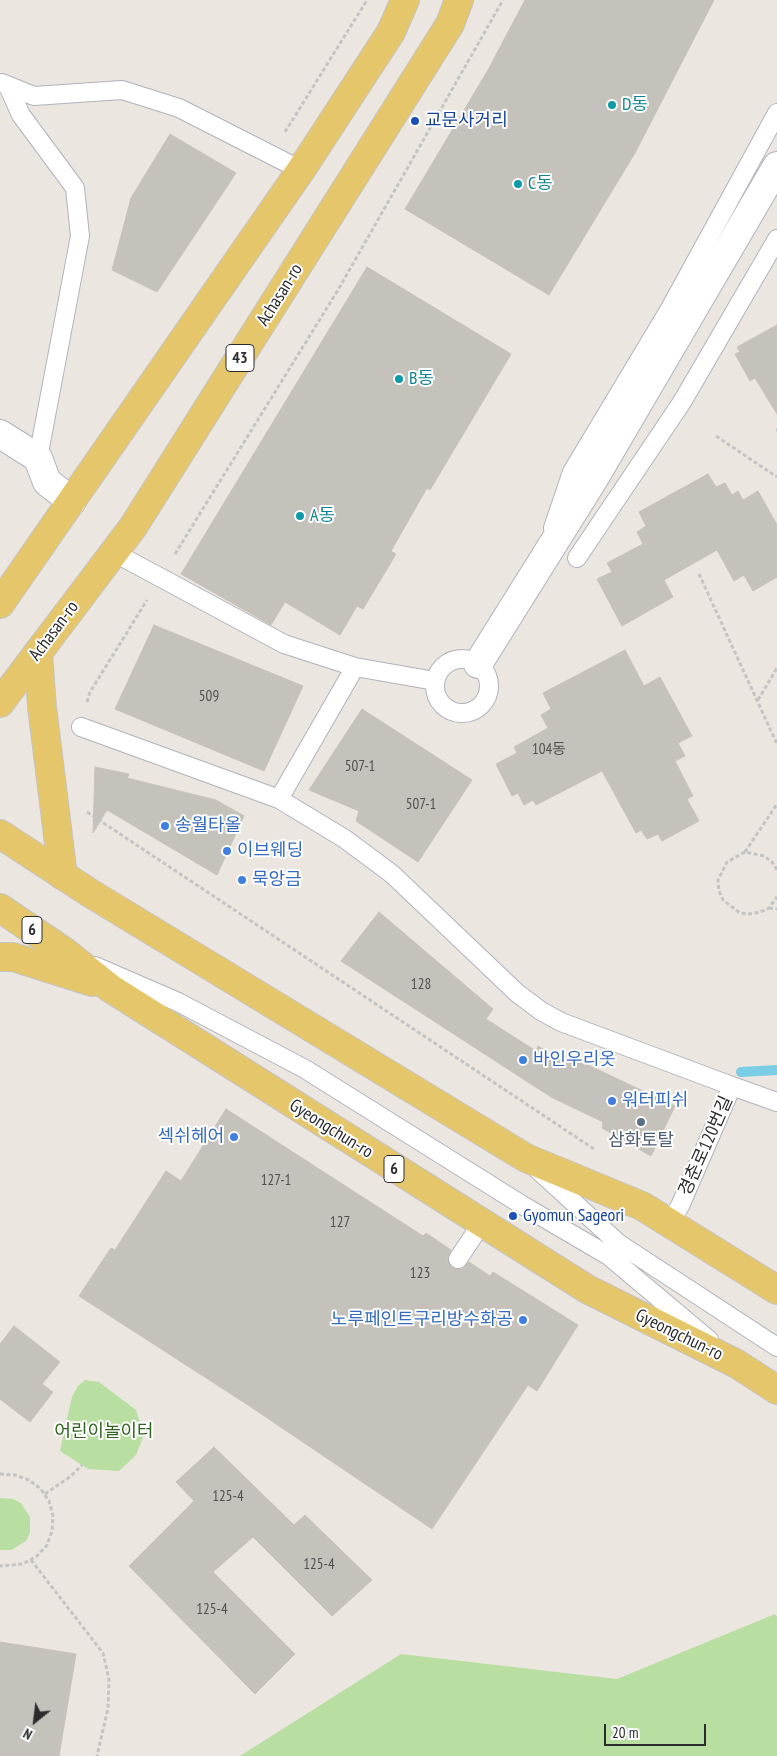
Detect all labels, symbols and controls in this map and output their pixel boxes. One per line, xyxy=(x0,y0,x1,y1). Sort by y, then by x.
place label: D동 xyxy=(622,94,648,116)
marker: D동 xyxy=(606,99,618,111)
place label: 교문사거리 xyxy=(425,110,508,132)
marker: 교문사거리 xyxy=(409,115,421,127)
place label: C동 xyxy=(528,173,553,195)
marker: C동 xyxy=(512,178,524,190)
street label: Achasan-ro xyxy=(253,260,307,330)
road number: 43 xyxy=(226,344,254,372)
place label: B동 xyxy=(409,368,434,390)
marker: B동 xyxy=(393,373,405,385)
place label: A동 xyxy=(310,505,335,527)
marker: A동 xyxy=(294,510,306,522)
street label: Achasan-ro xyxy=(25,597,83,665)
house number: 509 xyxy=(199,688,219,706)
house number: 104동 xyxy=(532,741,566,759)
house number: 507-1 xyxy=(345,758,375,776)
house number: 507-1 xyxy=(406,796,436,814)
place label: 송월타올 xyxy=(175,815,241,837)
marker: 송월타올 xyxy=(159,820,171,832)
place label: 이브웨딩 xyxy=(237,840,303,862)
marker: 이브웨딩 xyxy=(221,845,233,857)
place label: 묵앙금 xyxy=(252,869,302,891)
marker: 묵앙금 xyxy=(236,874,248,886)
road number: 6 xyxy=(22,916,42,944)
house number: 128 xyxy=(411,976,431,994)
place label: 바인우리옷 xyxy=(533,1049,616,1071)
marker: 바인우리옷 xyxy=(517,1054,529,1066)
place label: 워터피쉬 xyxy=(622,1090,688,1112)
street label: 경춘로120번길 xyxy=(674,1093,738,1199)
street label: Gyeongchun-ro xyxy=(285,1095,377,1163)
marker: 워터피쉬 xyxy=(606,1095,618,1107)
marker: 삼화토탈 xyxy=(635,1116,647,1128)
place label: 섹쉬헤어 xyxy=(158,1126,224,1148)
place label: 삼화토탈 xyxy=(608,1130,674,1152)
marker: 섹쉬헤어 xyxy=(228,1131,240,1143)
road number: 6 xyxy=(384,1156,404,1182)
house number: 127-1 xyxy=(261,1172,291,1190)
place label: Gyomun Sageori xyxy=(523,1205,624,1227)
marker: Gyomun Sageori xyxy=(507,1210,519,1222)
house number: 127 xyxy=(330,1214,350,1232)
house number: 123 xyxy=(410,1265,430,1283)
street label: Gyeongchun-ro xyxy=(632,1305,726,1365)
place label: 노루페인트구리방수화공 xyxy=(331,1309,513,1331)
marker: 노루페인트구리방수화공 xyxy=(517,1314,529,1326)
park label: 어린이놀이터 xyxy=(54,1421,154,1443)
house number: 125-4 xyxy=(212,1488,244,1506)
house number: 125-4 xyxy=(303,1556,335,1574)
house number: 125-4 xyxy=(196,1601,228,1619)
north arrow xyxy=(10,1696,60,1746)
scale bar xyxy=(607,1714,710,1746)
text: 20 m xyxy=(612,1723,638,1742)
text: N xyxy=(20,1724,35,1744)

